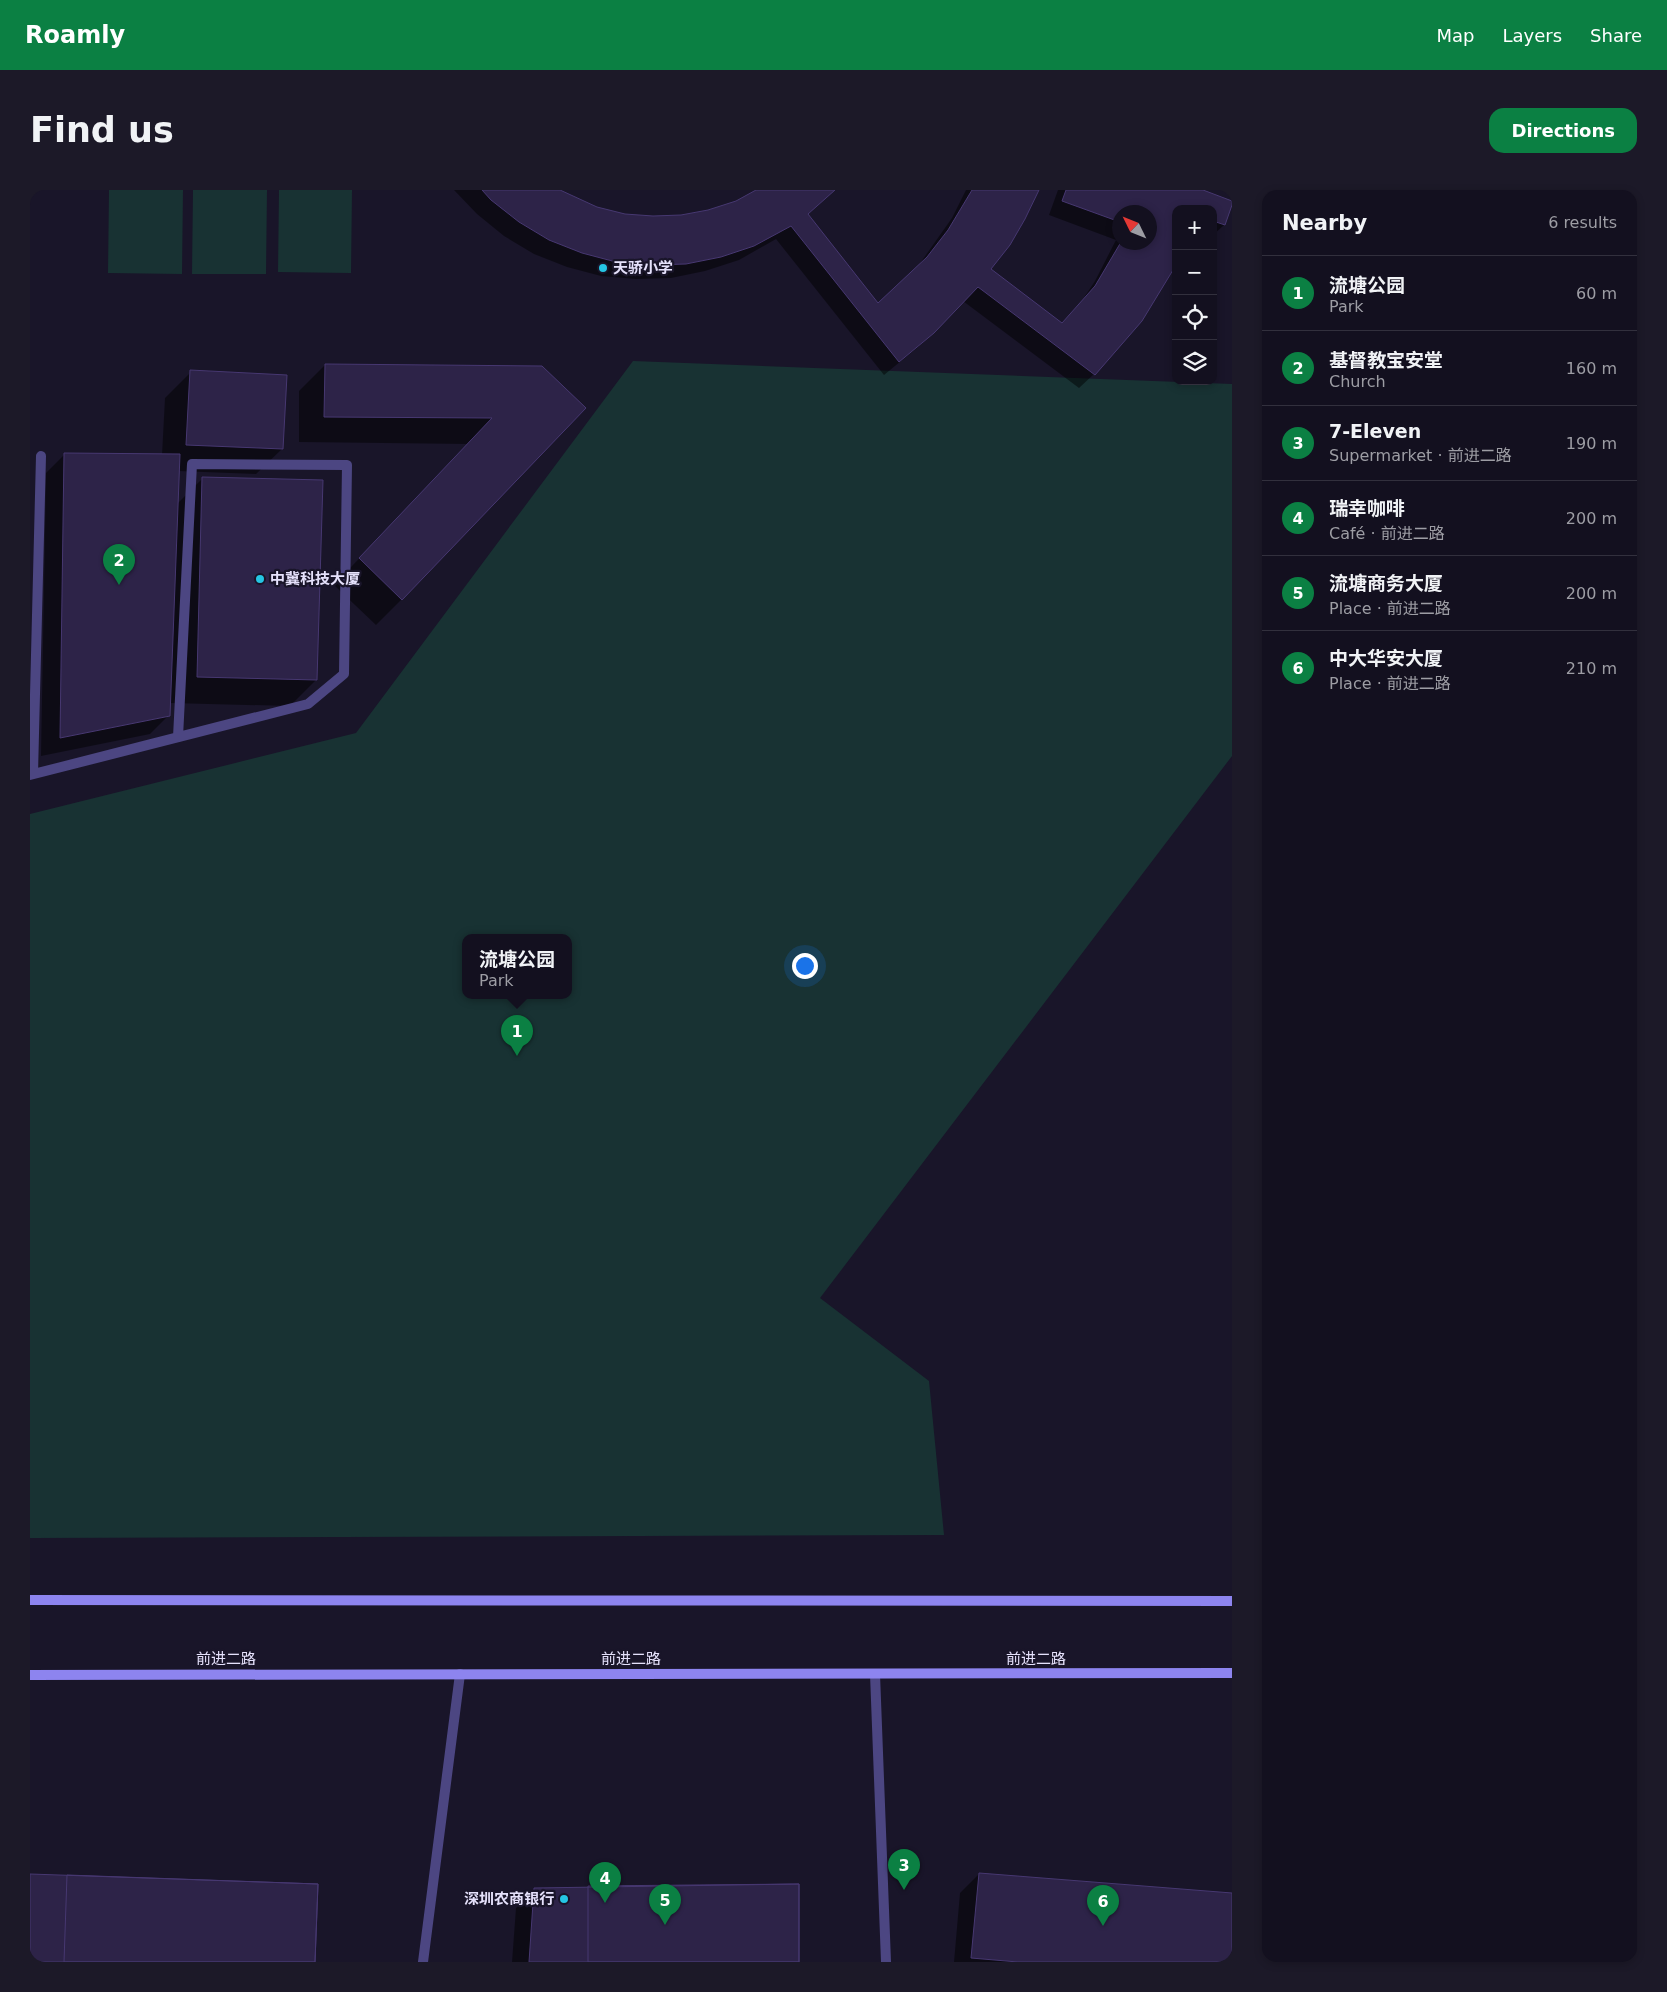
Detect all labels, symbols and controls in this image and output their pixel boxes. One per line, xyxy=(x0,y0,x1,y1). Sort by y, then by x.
text: Roamly xyxy=(25,21,125,49)
text: Map xyxy=(1436,25,1474,46)
text: Layers xyxy=(1502,25,1562,46)
text: Share xyxy=(1590,25,1642,46)
button: Directions xyxy=(1489,108,1637,153)
text: Find us xyxy=(30,110,174,150)
north arrow xyxy=(1112,205,1157,250)
map controls xyxy=(1172,205,1217,385)
button: + xyxy=(1172,205,1217,250)
text: Nearby xyxy=(1282,211,1367,235)
text: 6 results xyxy=(1548,213,1617,232)
button: − xyxy=(1172,250,1217,295)
place label: 天骄小学 xyxy=(613,259,673,277)
marker: 天骄小学 xyxy=(597,262,609,274)
text: 流塘公园 xyxy=(1329,274,1405,296)
text: 1 xyxy=(1292,284,1304,303)
text: 60 m xyxy=(1576,284,1617,303)
button: locate xyxy=(1172,295,1217,340)
text: Park xyxy=(1329,297,1364,316)
button: layers xyxy=(1172,340,1217,385)
text: 基督教宝安堂 xyxy=(1329,349,1443,371)
text: 2 xyxy=(1292,359,1304,378)
text: 160 m xyxy=(1566,359,1617,378)
text: Church xyxy=(1329,372,1386,391)
text: 7-Eleven xyxy=(1329,420,1421,442)
text: 3 xyxy=(1292,434,1304,453)
text: 190 m xyxy=(1566,434,1617,453)
text: Supermarket · 前进二路 xyxy=(1329,446,1512,465)
text: 瑞幸咖啡 xyxy=(1329,497,1405,519)
text: 4 xyxy=(1292,509,1304,528)
text: 200 m xyxy=(1566,509,1617,528)
text: Café · 前进二路 xyxy=(1329,524,1445,543)
pin: 2 xyxy=(103,544,135,585)
place label: 中冀科技大厦 xyxy=(270,570,360,588)
text: 流塘商务大厦 xyxy=(1329,572,1443,594)
marker: 中冀科技大厦 xyxy=(254,573,266,585)
text: 5 xyxy=(1292,584,1304,603)
text: 200 m xyxy=(1566,584,1617,603)
text: Place · 前进二路 xyxy=(1329,599,1451,618)
text: 中大华安大厦 xyxy=(1329,647,1443,669)
text: 6 xyxy=(1292,659,1304,678)
text: 210 m xyxy=(1566,659,1617,678)
text: Place · 前进二路 xyxy=(1329,674,1451,693)
popup xyxy=(462,934,572,999)
text: 流塘公园 xyxy=(479,948,555,970)
your location xyxy=(792,953,818,979)
text: Park xyxy=(479,971,514,990)
pin: 1 xyxy=(501,1015,533,1056)
street label: 前进二路 xyxy=(196,1650,256,1668)
street label: 前进二路 xyxy=(601,1650,661,1668)
street label: 前进二路 xyxy=(1006,1650,1066,1668)
pin: 3 xyxy=(888,1849,920,1890)
pin: 4 xyxy=(589,1862,621,1903)
pin: 5 xyxy=(649,1884,681,1925)
pin: 6 xyxy=(1087,1885,1119,1926)
place label: 深圳农商银行 xyxy=(464,1890,554,1908)
marker: 深圳农商银行 xyxy=(558,1893,570,1905)

